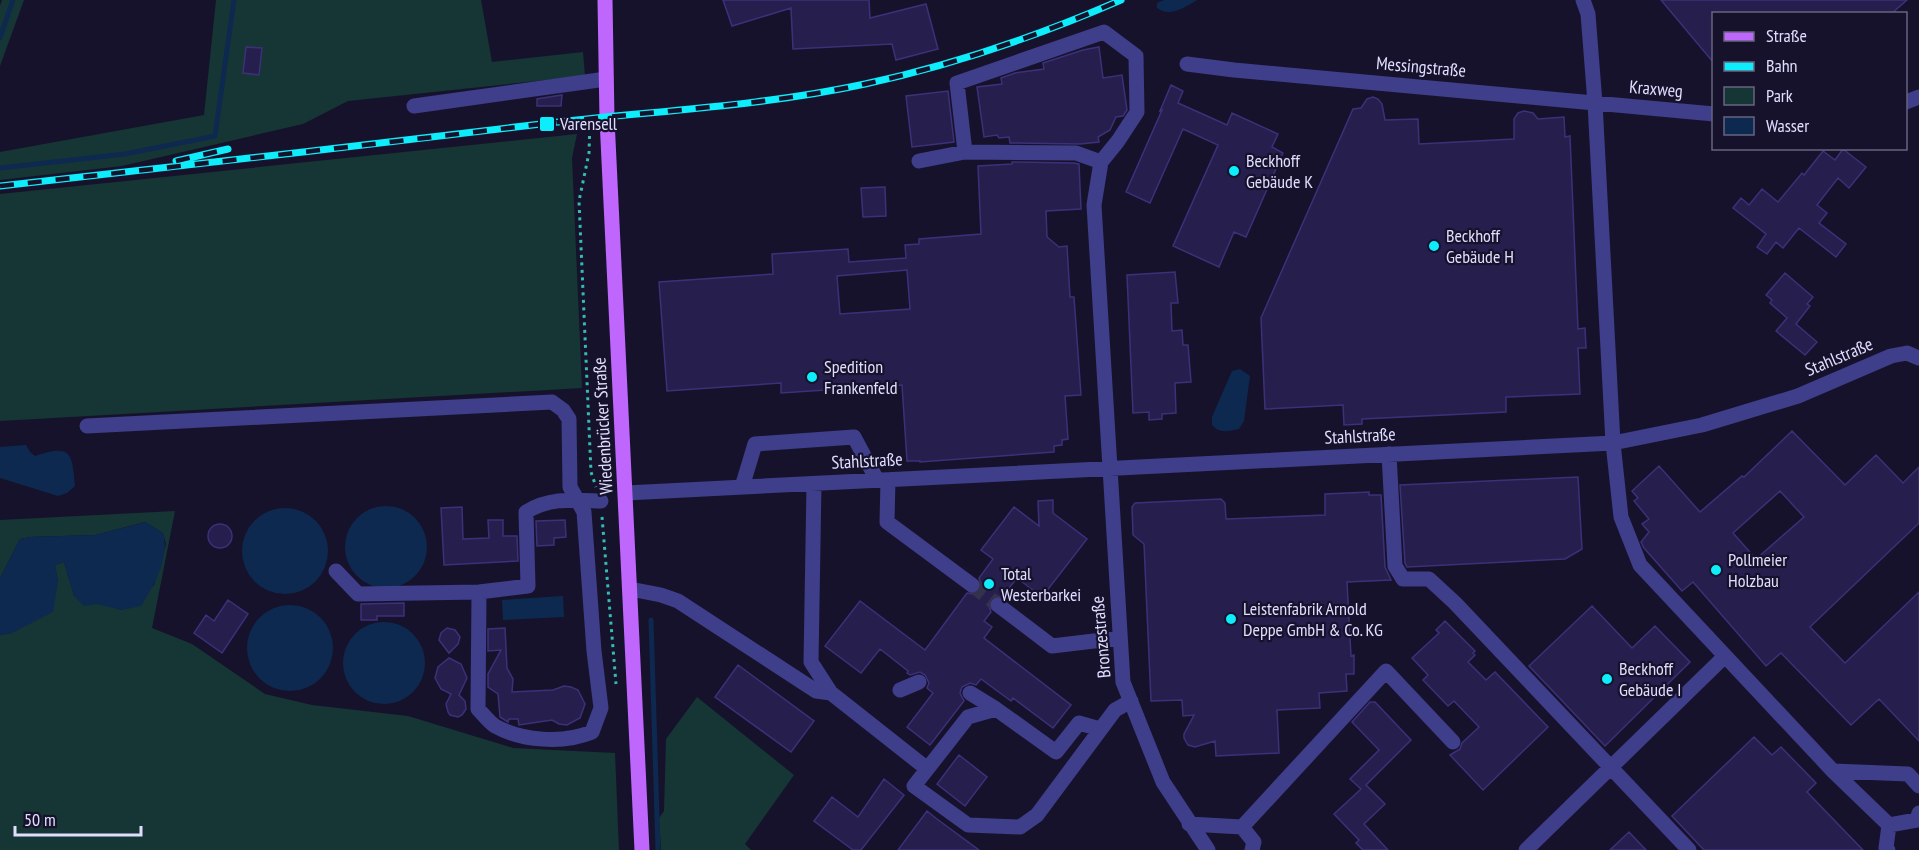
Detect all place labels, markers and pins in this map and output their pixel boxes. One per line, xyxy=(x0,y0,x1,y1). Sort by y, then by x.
place label: Varensell xyxy=(559,112,618,135)
marker: Varensell xyxy=(538,115,556,133)
place label: Beckhoff Gebäude K xyxy=(1246,149,1313,193)
marker: Beckhoff Gebäude K xyxy=(1227,164,1241,178)
place label: Beckhoff Gebäude H xyxy=(1446,224,1514,268)
marker: Beckhoff Gebäude H xyxy=(1427,239,1441,253)
place label: Spedition Frankenfeld xyxy=(824,355,898,399)
marker: Spedition Frankenfeld xyxy=(805,370,819,384)
place label: Pollmeier Holzbau xyxy=(1728,548,1787,592)
place label: Total Westerbarkei xyxy=(1001,562,1081,606)
marker: Pollmeier Holzbau xyxy=(1709,563,1723,577)
marker: Total Westerbarkei xyxy=(982,577,996,591)
place label: Leistenfabrik Arnold Deppe GmbH & Co. KG xyxy=(1243,597,1383,641)
marker: Leistenfabrik Arnold Deppe GmbH & Co. KG xyxy=(1224,612,1238,626)
place label: Beckhoff Gebäude I xyxy=(1619,657,1681,701)
marker: Beckhoff Gebäude I xyxy=(1600,672,1614,686)

